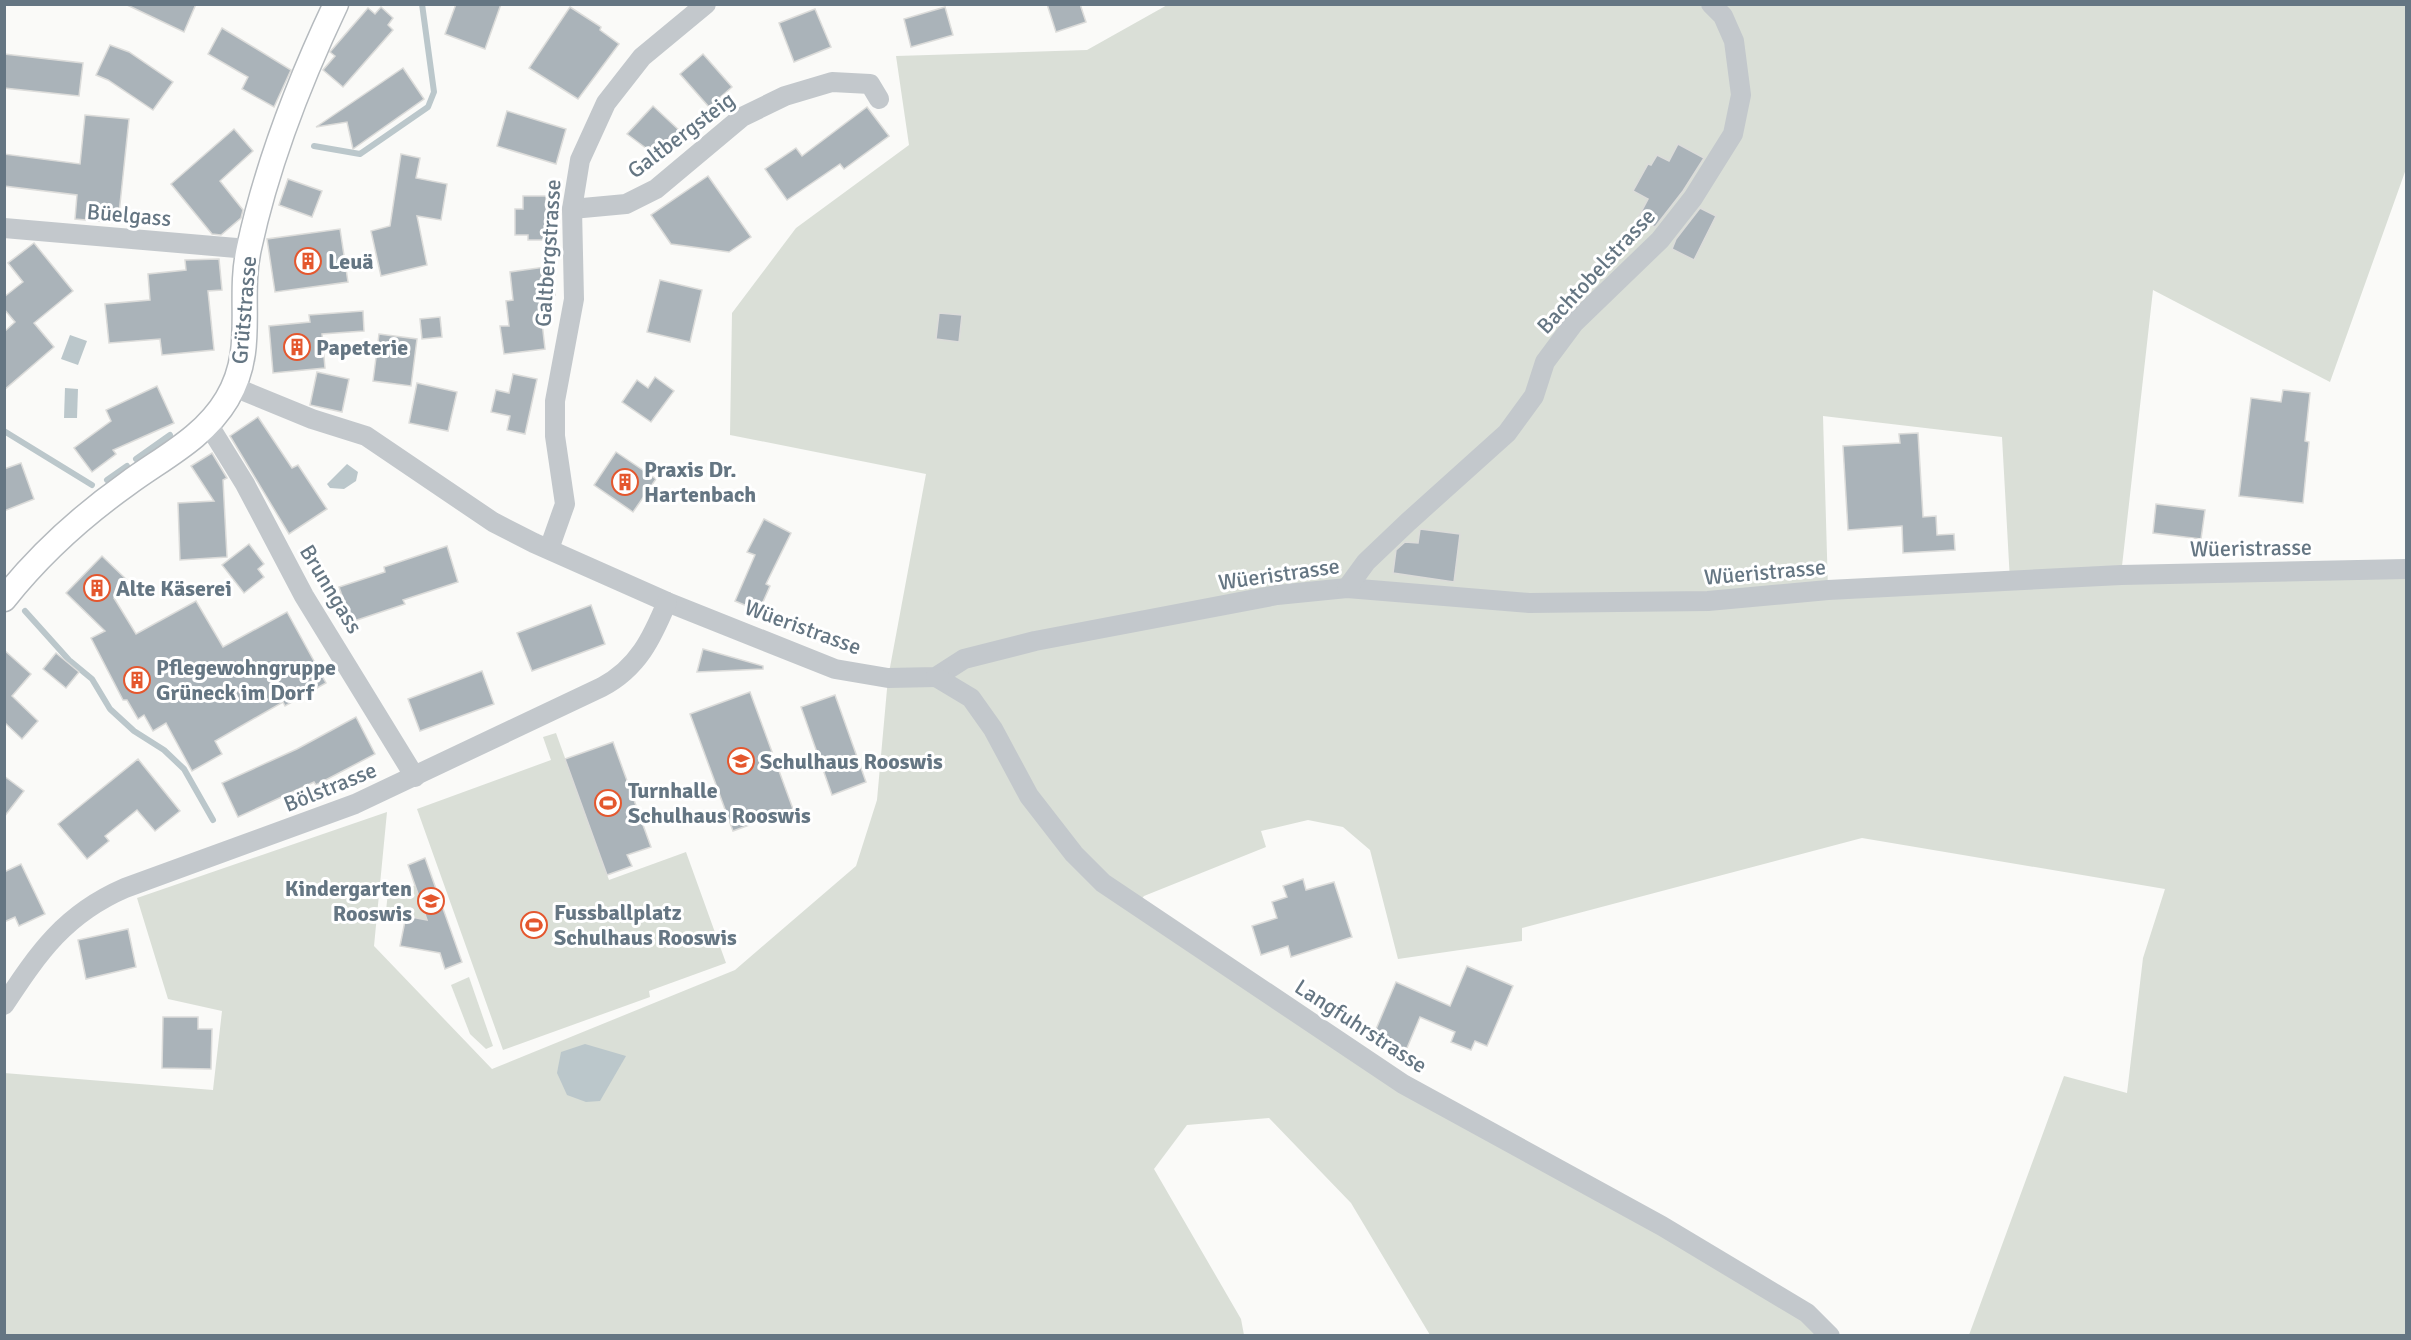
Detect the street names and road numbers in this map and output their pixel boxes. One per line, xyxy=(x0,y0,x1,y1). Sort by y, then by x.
street label: Galtbergsteig xyxy=(622,86,740,184)
street label: Galtbergstrasse xyxy=(529,178,567,328)
street label: Büelgass xyxy=(86,198,172,232)
street label: Bachtobelstrasse xyxy=(1531,203,1661,339)
street label: Grütstrasse xyxy=(226,255,262,365)
street label: Wüeristrasse xyxy=(2190,533,2312,563)
street label: Brunngass xyxy=(294,540,368,638)
street label: Wüeristrasse xyxy=(1217,552,1341,596)
street label: Wüeristrasse xyxy=(1703,553,1827,591)
street label: Wüeristrasse xyxy=(741,593,865,661)
street label: Bölstrasse xyxy=(280,756,380,818)
street label: Langfuhrstrasse xyxy=(1290,973,1432,1079)

